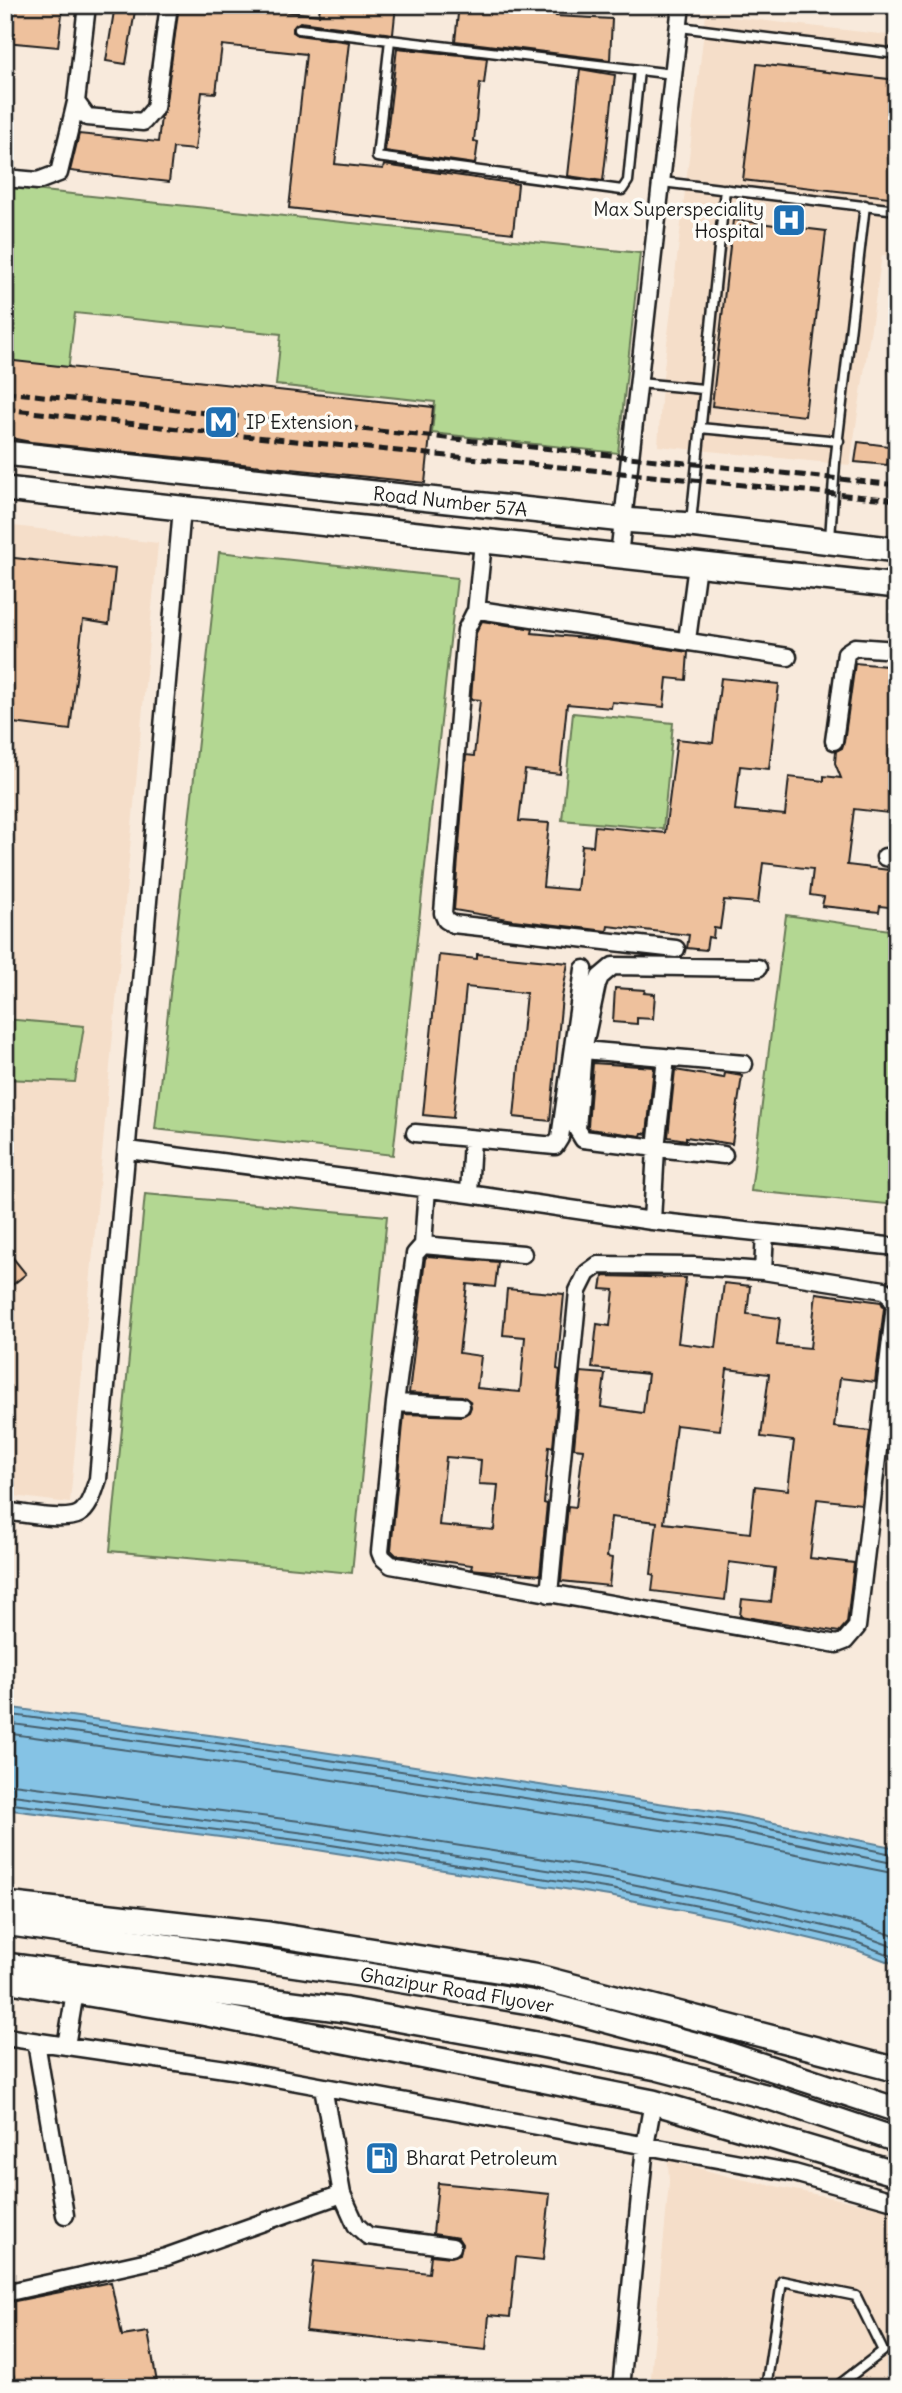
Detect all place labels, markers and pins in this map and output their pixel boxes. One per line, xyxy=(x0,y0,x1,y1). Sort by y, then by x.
place label: Max Superspeciality Hospital xyxy=(593,197,764,243)
hospital icon: Max Superspeciality Hospital xyxy=(770,201,808,239)
metro station icon: IP Extension xyxy=(202,403,240,441)
place label: IP Extension xyxy=(246,410,353,434)
fuel station icon: Bharat Petroleum xyxy=(363,2139,401,2177)
place label: Bharat Petroleum xyxy=(406,2146,557,2170)

